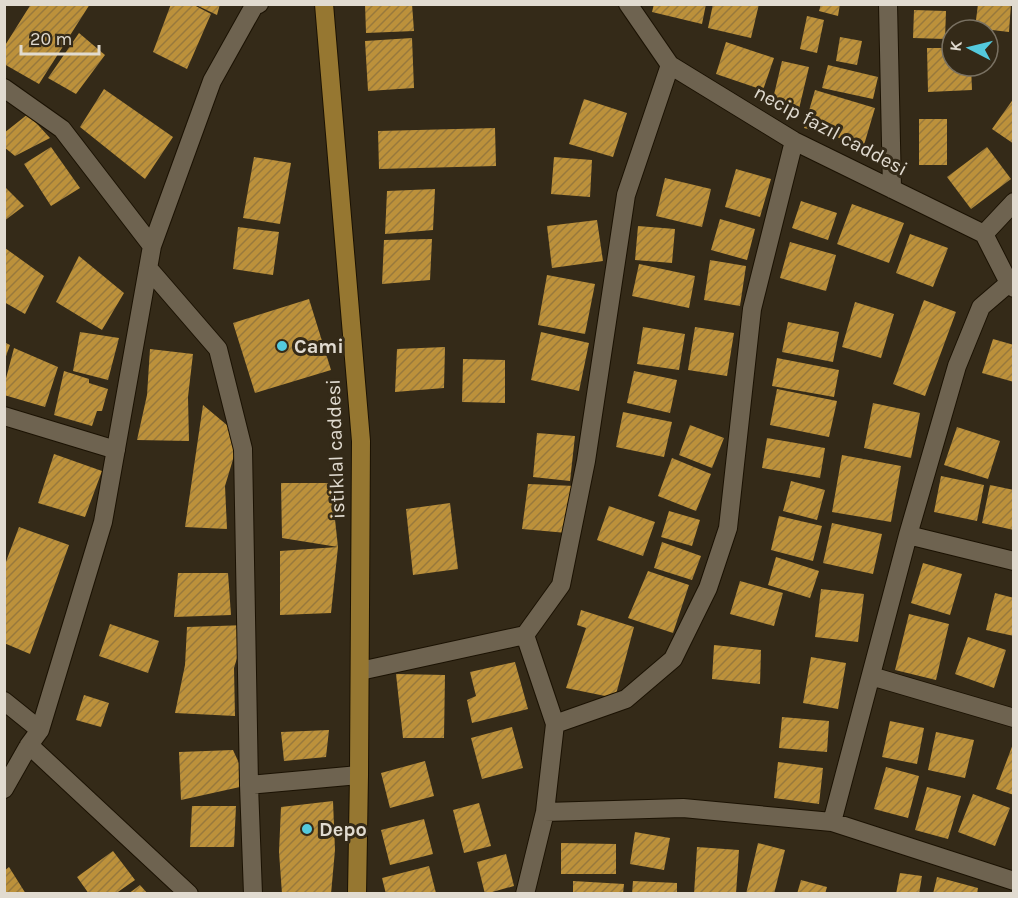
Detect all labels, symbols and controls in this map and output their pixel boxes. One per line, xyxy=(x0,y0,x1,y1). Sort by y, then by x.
scale bar xyxy=(21,18,99,56)
north arrow xyxy=(940,18,1000,78)
text: 20 m xyxy=(30,28,72,50)
text: K xyxy=(946,39,966,53)
street label: necip fazıl caddesi xyxy=(750,80,911,181)
place label: Cami xyxy=(294,335,344,358)
marker: Cami xyxy=(275,339,289,353)
street label: istiklal caddesi xyxy=(322,379,349,519)
place label: Depo xyxy=(319,818,367,841)
marker: Depo xyxy=(300,822,314,836)

